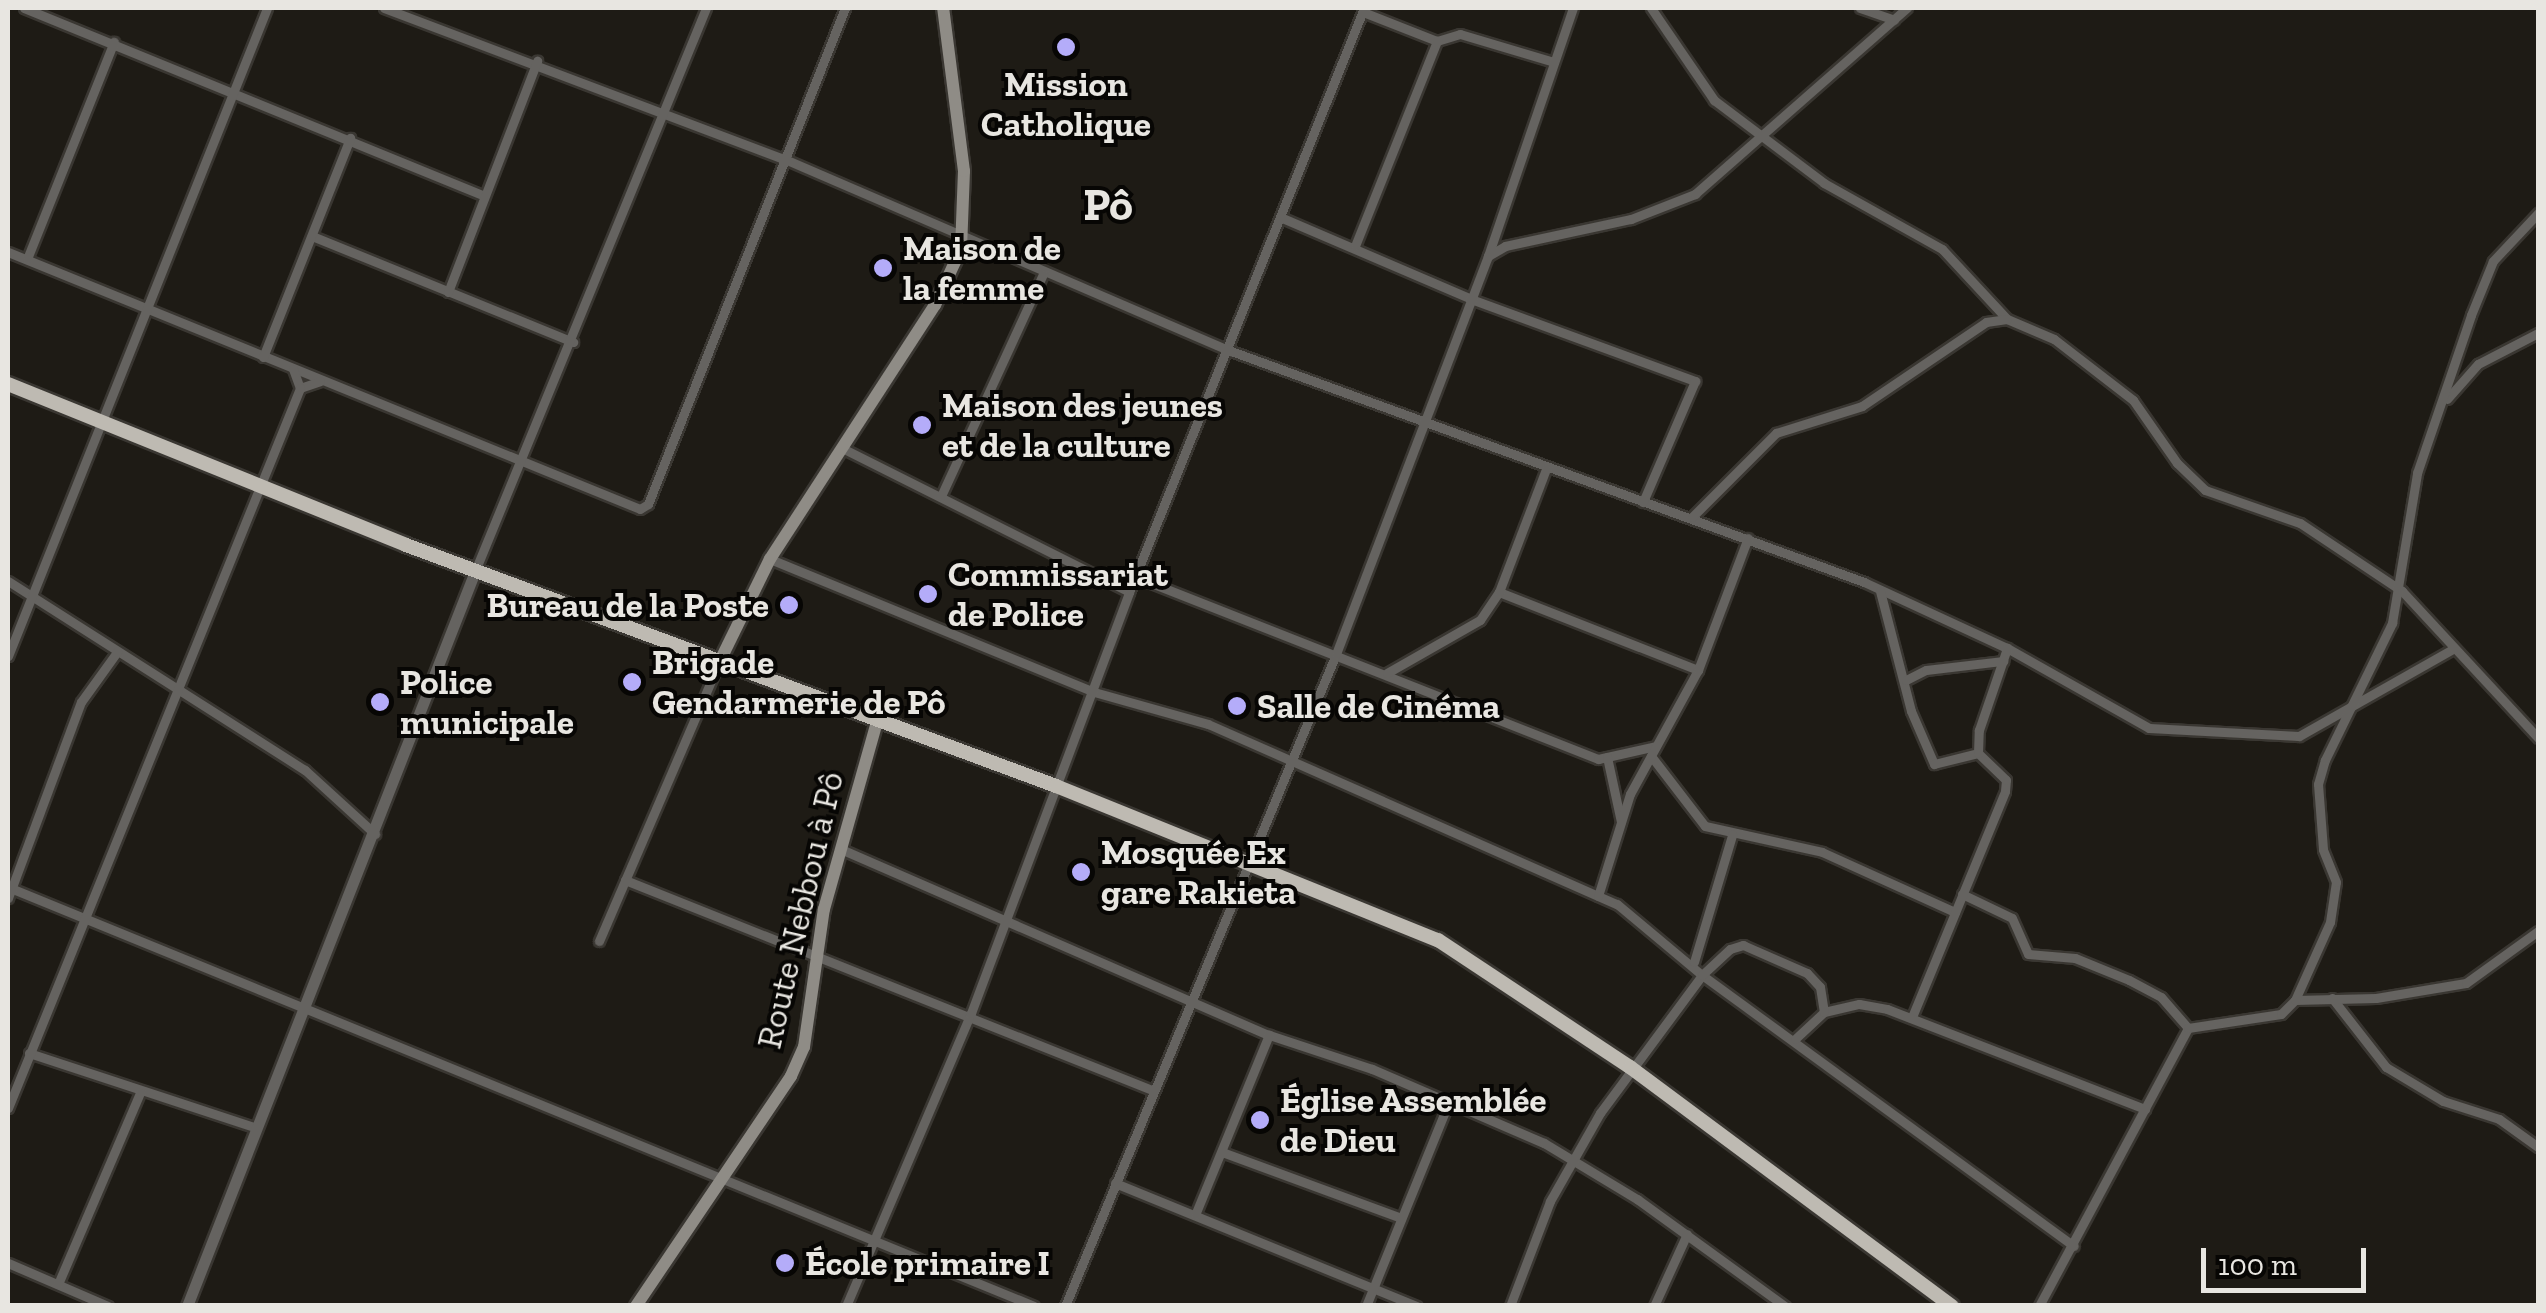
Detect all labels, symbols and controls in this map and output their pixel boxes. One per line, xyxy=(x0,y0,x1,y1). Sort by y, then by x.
marker: Mission Catholique xyxy=(1055,36,1077,58)
place label: Mission Catholique xyxy=(981,63,1151,145)
district label: Pô xyxy=(1083,179,1133,233)
place label: Maison de la femme xyxy=(903,227,1061,309)
marker: Maison de la femme xyxy=(872,257,894,279)
place label: Maison des jeunes et de la culture xyxy=(942,384,1223,466)
marker: Maison des jeunes et de la culture xyxy=(911,414,933,436)
place label: Commissariat de Police xyxy=(948,553,1168,635)
marker: Commissariat de Police xyxy=(917,583,939,605)
place label: Bureau de la Poste xyxy=(487,584,769,626)
marker: Bureau de la Poste xyxy=(778,594,800,616)
place label: Brigade Gendarmerie de Pô xyxy=(652,641,946,723)
place label: Police municipale xyxy=(400,661,574,743)
marker: Brigade Gendarmerie de Pô xyxy=(621,671,643,693)
place label: Salle de Cinéma xyxy=(1257,685,1500,727)
marker: Police municipale xyxy=(369,691,391,713)
marker: Salle de Cinéma xyxy=(1226,695,1248,717)
street label: Route Nebbou à Pô xyxy=(748,768,852,1052)
place label: Mosquée Ex gare Rakieta xyxy=(1101,831,1296,913)
marker: Mosquée Ex gare Rakieta xyxy=(1070,861,1092,883)
place label: Église Assemblée de Dieu xyxy=(1280,1079,1547,1161)
marker: Église Assemblée de Dieu xyxy=(1249,1109,1271,1131)
scale bar xyxy=(2206,1228,2371,1290)
place label: École primaire I xyxy=(805,1242,1050,1284)
text: 100 m xyxy=(2218,1247,2297,1283)
marker: École primaire I xyxy=(774,1252,796,1274)

